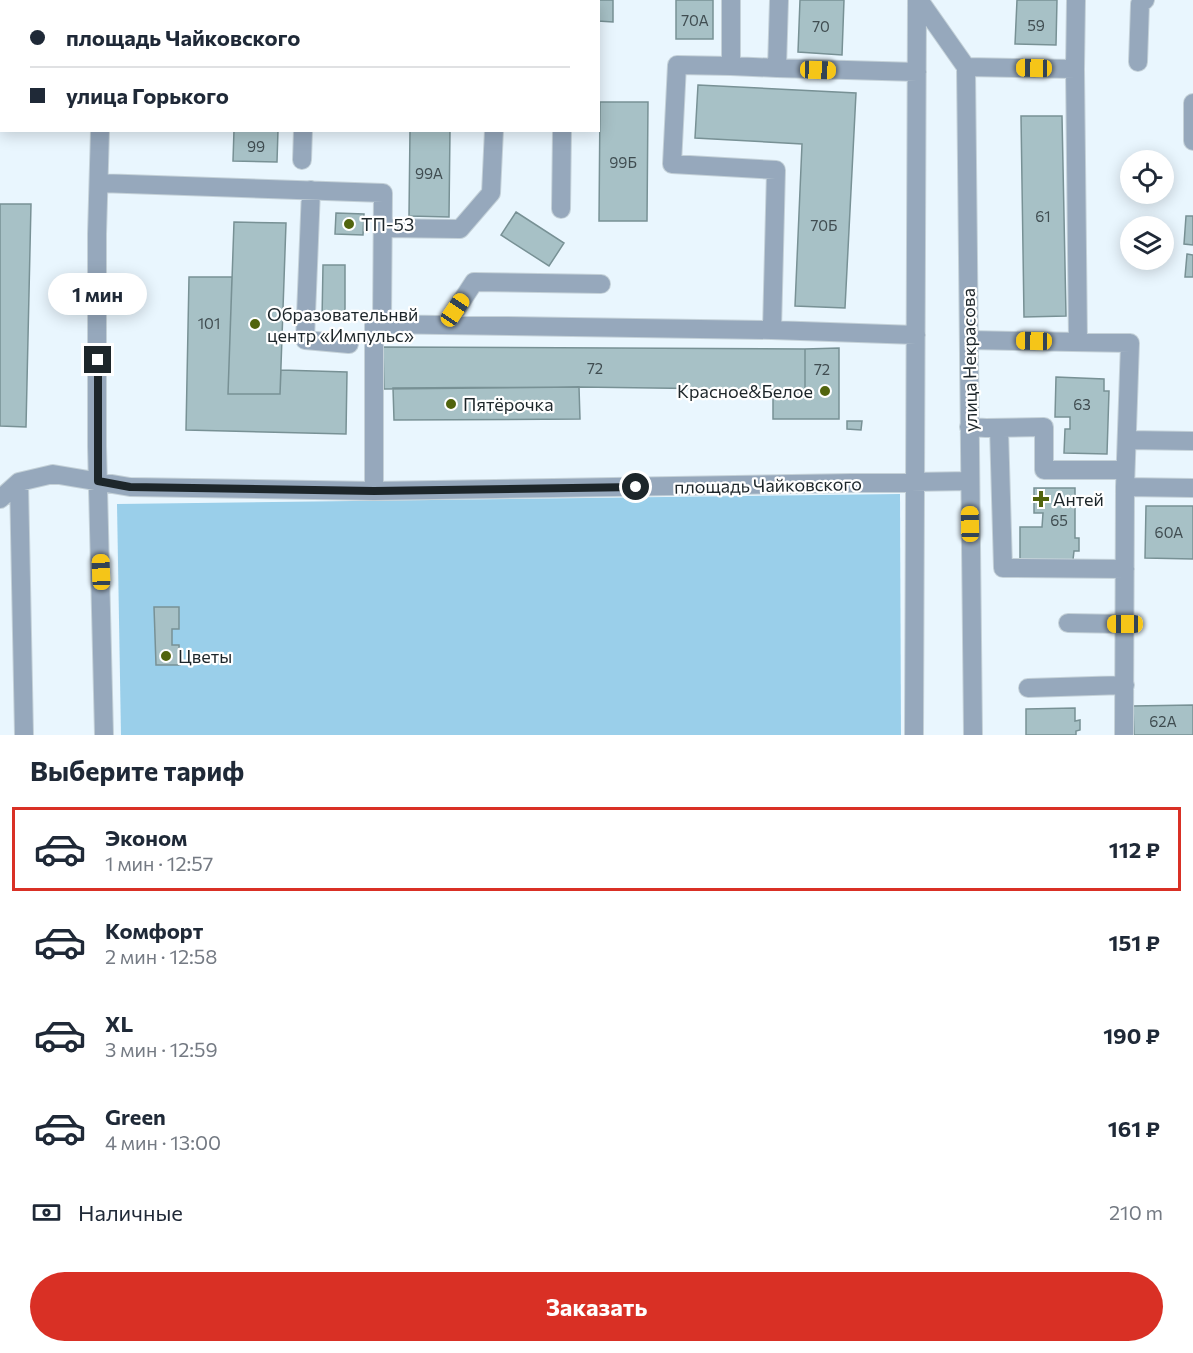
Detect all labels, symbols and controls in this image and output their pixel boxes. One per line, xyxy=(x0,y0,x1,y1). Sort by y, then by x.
house number: 70А xyxy=(681,11,709,29)
house number: 59 xyxy=(1027,16,1045,34)
house number: 70 xyxy=(812,17,830,35)
text: площадь Чайковского xyxy=(66,24,301,51)
car xyxy=(1016,59,1052,77)
car xyxy=(800,60,836,80)
text: улица Горького xyxy=(66,82,229,109)
house number: 99 xyxy=(247,137,265,155)
map controls xyxy=(1120,150,1174,270)
button: locate xyxy=(1120,150,1174,204)
house number: 99Б xyxy=(609,153,637,171)
house number: 99А xyxy=(415,164,443,182)
house number: 61 xyxy=(1035,207,1051,225)
place label: ТП-53 xyxy=(361,213,414,235)
house number: 70Б xyxy=(810,216,838,234)
button: layers xyxy=(1120,216,1174,270)
marker: ТП-53 xyxy=(342,217,356,231)
callout: 1 мин xyxy=(48,273,148,315)
text: 1 мин xyxy=(72,282,123,306)
street label: улица Некрасова xyxy=(957,288,981,432)
car xyxy=(437,290,473,330)
place label: Образовательнвй центр «Импульс» xyxy=(267,303,418,346)
house number: 101 xyxy=(198,314,220,332)
marker: Образовательнвй центр «Импульс» xyxy=(248,317,262,331)
car xyxy=(1016,332,1052,350)
route end xyxy=(84,346,111,373)
house number: 72 xyxy=(587,359,603,377)
house number: 72 xyxy=(814,360,830,378)
place label: Красное&Белое xyxy=(677,380,813,402)
marker: Красное&Белое xyxy=(818,384,832,398)
place label: Пятёрочка xyxy=(463,393,554,415)
house number: 63 xyxy=(1073,395,1091,413)
marker: Пятёрочка xyxy=(444,397,458,411)
street label: площадь Чайковского xyxy=(674,472,862,498)
route start xyxy=(622,473,649,500)
place label: Антей xyxy=(1053,488,1104,510)
marker: Антей xyxy=(1034,492,1048,506)
car xyxy=(961,506,979,542)
house number: 65 xyxy=(1050,511,1068,529)
house number: 60А xyxy=(1155,523,1183,541)
car xyxy=(91,554,111,590)
car xyxy=(1107,615,1143,633)
place label: Цветы xyxy=(178,645,232,667)
marker: Цветы xyxy=(159,649,173,663)
house number: 62А xyxy=(1149,712,1177,730)
text: Выберите тариф xyxy=(30,754,244,787)
icon: car xyxy=(33,822,87,876)
text: Эконом xyxy=(105,824,187,851)
text: 112 ₽ xyxy=(1109,836,1160,863)
text: 1 мин · 12:57 xyxy=(105,851,213,875)
icon: car xyxy=(33,915,87,969)
text: Комфорт xyxy=(105,917,203,944)
text: 151 ₽ xyxy=(1109,929,1160,956)
text: 2 мин · 12:58 xyxy=(105,944,217,968)
icon: car xyxy=(33,1008,87,1062)
text: XL xyxy=(105,1010,133,1037)
text: 190 ₽ xyxy=(1103,1022,1160,1049)
text: 3 мин · 12:59 xyxy=(105,1037,218,1061)
icon: car xyxy=(33,1101,87,1155)
text: Green xyxy=(105,1103,166,1130)
text: 161 ₽ xyxy=(1108,1115,1160,1142)
text: 4 мин · 13:00 xyxy=(105,1130,221,1154)
icon: cash xyxy=(30,1196,63,1229)
text: Наличные xyxy=(78,1199,183,1226)
text: 210 m xyxy=(1109,1200,1163,1224)
button: Заказать xyxy=(30,1272,1163,1341)

